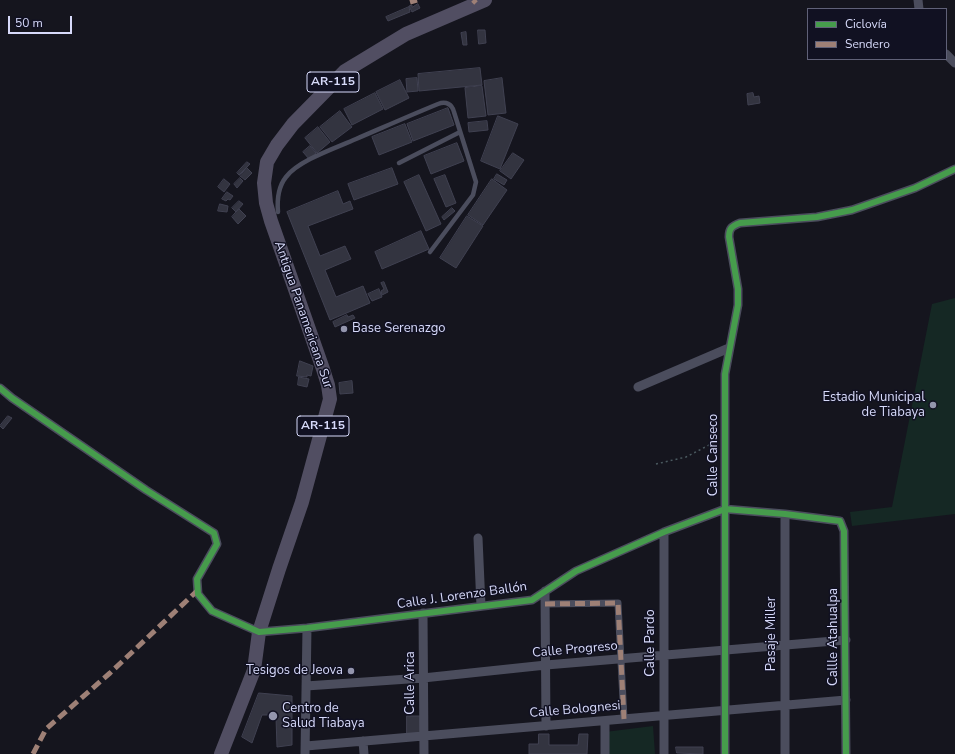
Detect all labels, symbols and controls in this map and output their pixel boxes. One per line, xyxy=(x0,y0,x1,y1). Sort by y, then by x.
scale bar xyxy=(10,8,74,34)
legend xyxy=(807,8,947,60)
text: 50 m xyxy=(15,15,43,31)
text: Ciclovía xyxy=(845,16,887,32)
text: Sendero xyxy=(845,36,890,52)
road number: AR-115 xyxy=(307,72,359,92)
street label: Antigua Panamericana Sur xyxy=(270,239,336,391)
place label: Base Serenazgo xyxy=(352,321,446,337)
marker: Base Serenazgo xyxy=(339,324,349,334)
place label: Estadio Municipal de Tiabaya xyxy=(823,390,925,421)
marker: Estadio Municipal de Tiabaya xyxy=(928,400,938,410)
street label: Calle Canseco xyxy=(706,414,722,496)
road number: AR-115 xyxy=(297,416,349,436)
street label: Calle J. Lorenzo Ballón xyxy=(396,579,528,613)
street label: Callle Atahualpa xyxy=(826,588,842,686)
street label: Pasaje Miller xyxy=(764,597,780,671)
street label: Calle Pardo xyxy=(643,609,659,677)
street label: Calle Progreso xyxy=(532,638,618,662)
street label: Calle Arica xyxy=(403,651,419,715)
place label: Tesigos de Jeova xyxy=(246,663,343,679)
marker: Tesigos de Jeova xyxy=(346,666,356,676)
street label: Calle Bolognesi xyxy=(529,698,621,722)
place label: Centro de Salud Tiabaya xyxy=(282,701,365,732)
marker: Centro de Salud Tiabaya xyxy=(267,710,279,722)

